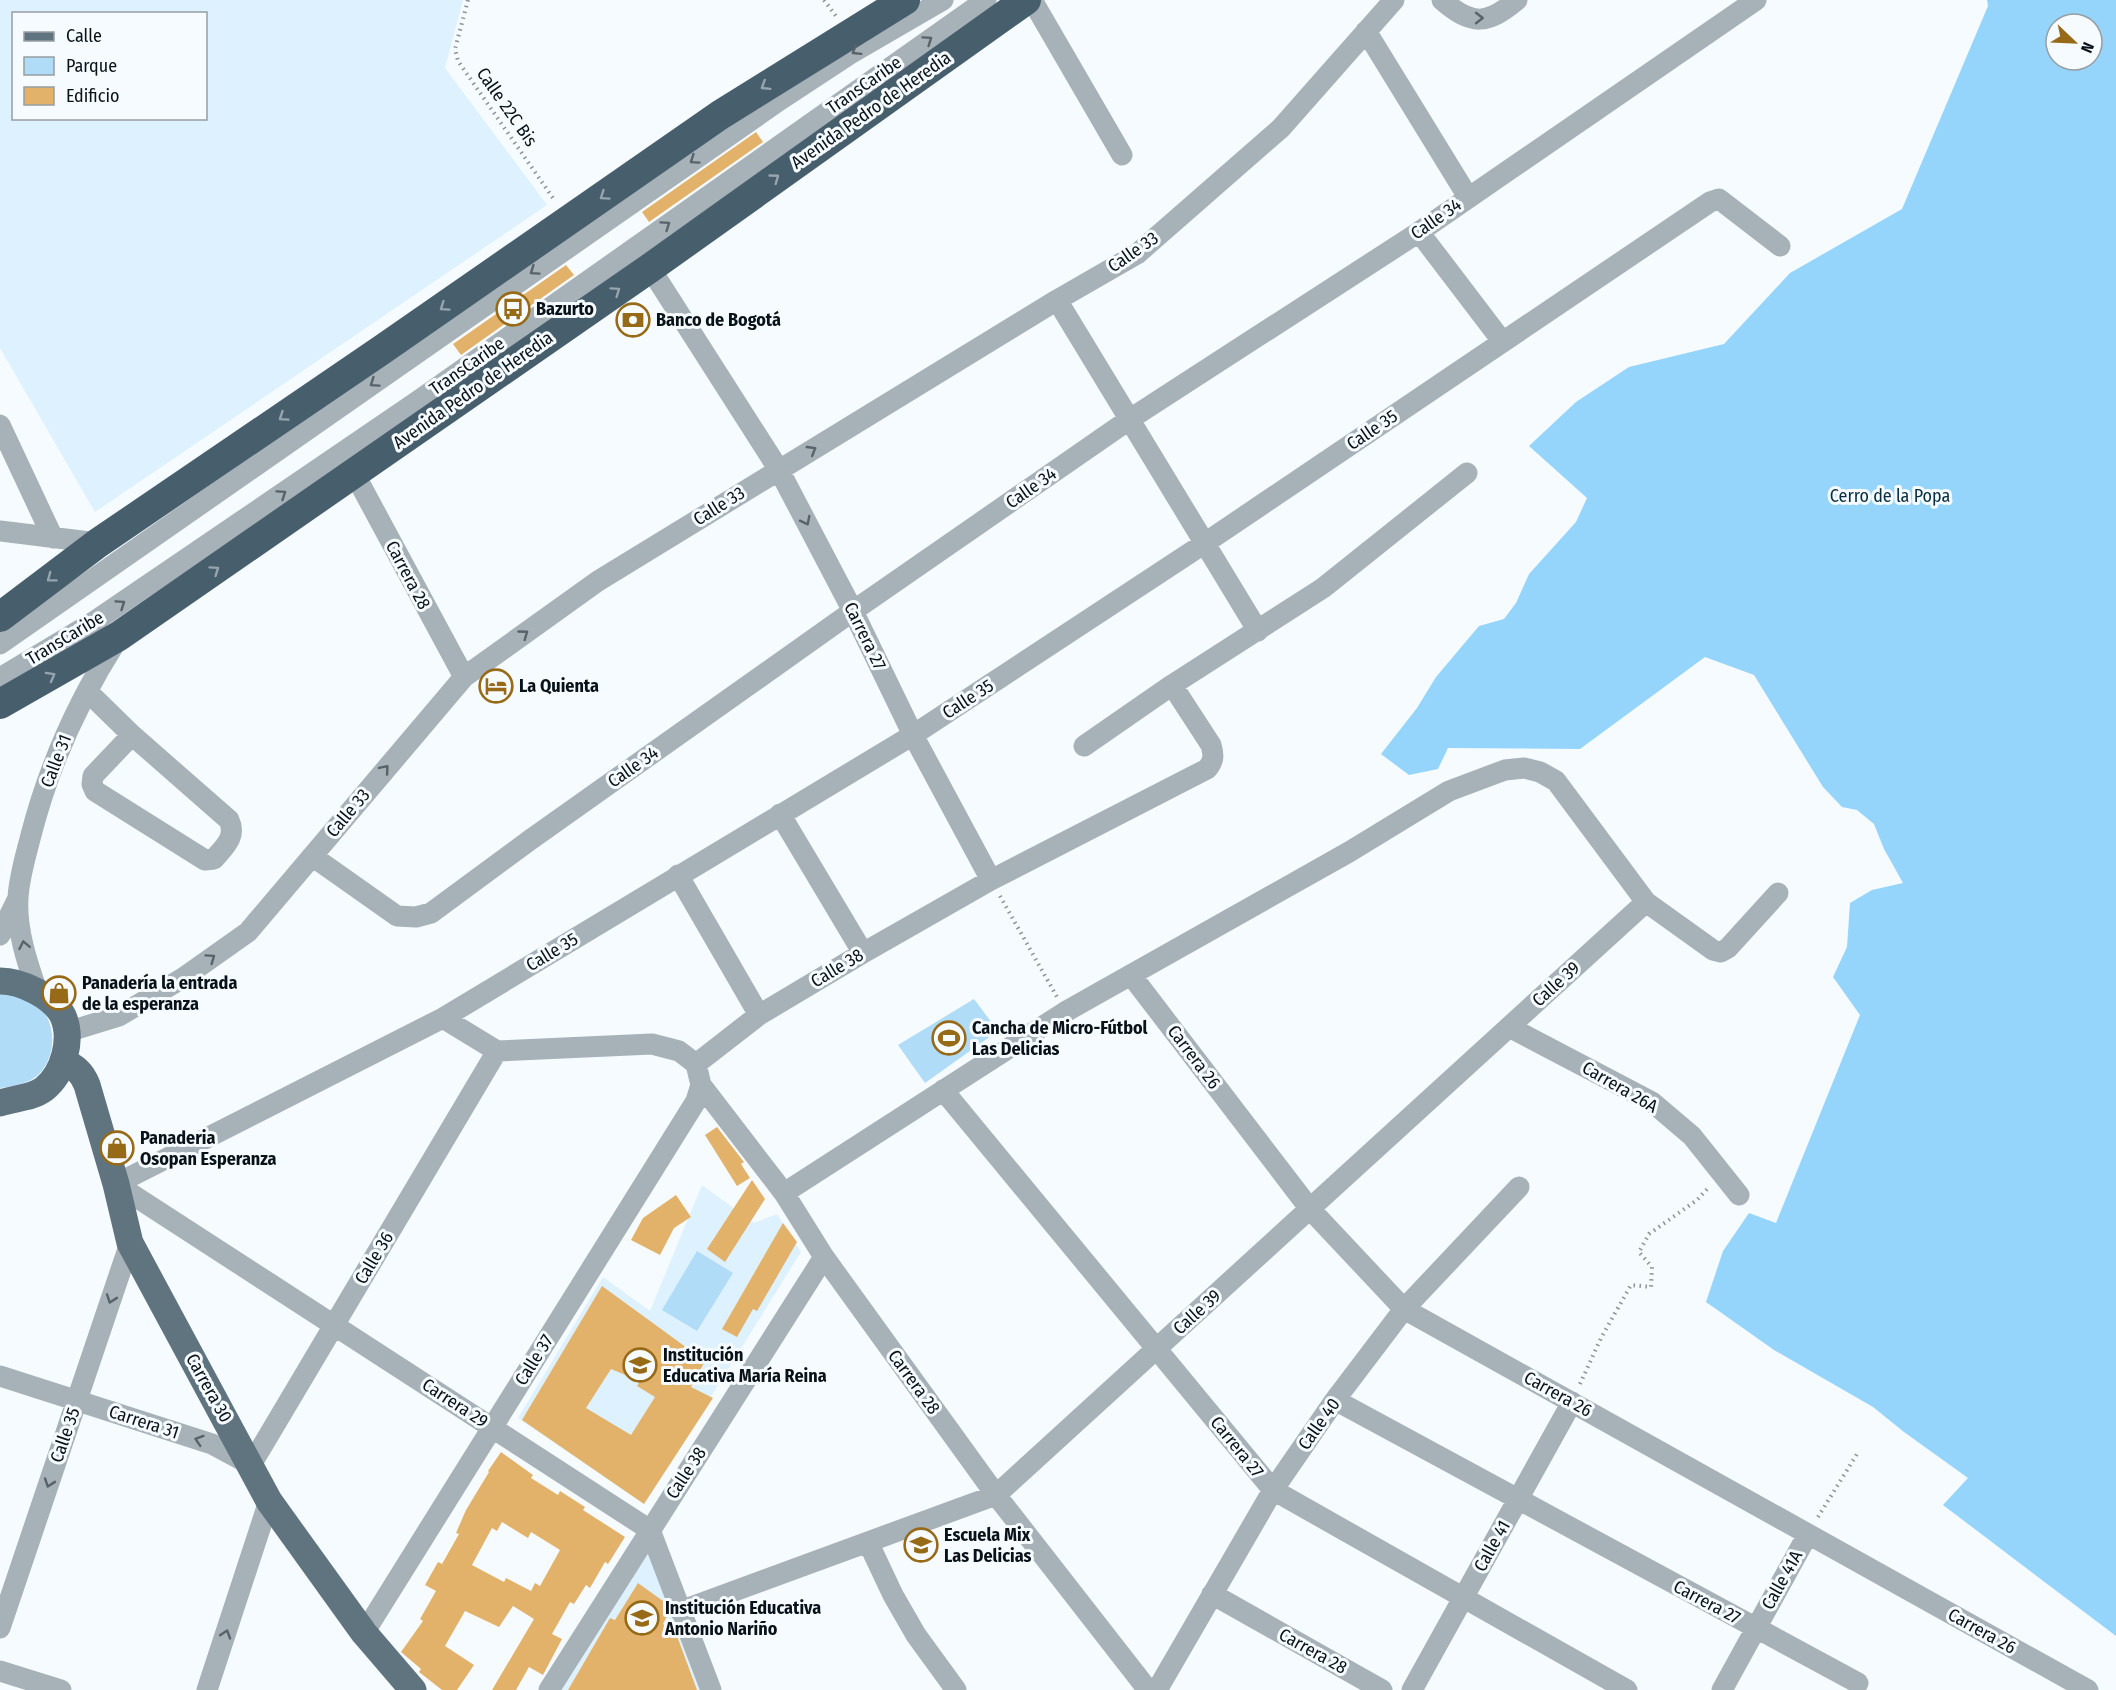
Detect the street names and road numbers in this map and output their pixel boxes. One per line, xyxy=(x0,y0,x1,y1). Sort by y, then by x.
street label: Avenida Pedro de Heredia xyxy=(787,46,955,174)
street label: TransCaribe xyxy=(822,51,906,119)
street label: Calle 22C Bis xyxy=(472,63,542,151)
street label: Calle 34 xyxy=(1406,194,1466,244)
street label: Calle 33 xyxy=(1104,227,1162,277)
street label: Avenida Pedro de Heredia xyxy=(389,326,557,454)
street label: TransCaribe xyxy=(425,332,509,400)
street label: Calle 35 xyxy=(1342,405,1402,455)
street label: Calle 34 xyxy=(1001,463,1061,513)
street label: Calle 33 xyxy=(689,482,749,530)
street label: Carrera 28 xyxy=(381,537,435,613)
street label: Carrera 27 xyxy=(839,599,891,673)
street label: TransCaribe xyxy=(22,606,108,670)
street label: Calle 35 xyxy=(938,674,998,724)
street label: Calle 31 xyxy=(36,731,76,791)
street label: Calle 34 xyxy=(603,742,663,792)
street label: Calle 33 xyxy=(321,784,375,842)
street label: Calle 35 xyxy=(522,928,582,976)
street label: Calle 38 xyxy=(807,944,867,992)
street label: Calle 39 xyxy=(1528,957,1584,1011)
street label: Carrera 26 xyxy=(1163,1021,1225,1093)
street label: Carrera 26A xyxy=(1578,1057,1662,1118)
street label: Calle 36 xyxy=(350,1228,398,1288)
street label: Calle 39 xyxy=(1169,1285,1225,1339)
street label: Calle 37 xyxy=(510,1331,558,1389)
street label: Carrera 28 xyxy=(883,1345,945,1419)
street label: Carrera 30 xyxy=(181,1350,237,1426)
street label: Carrera 26 xyxy=(1520,1366,1596,1422)
street label: Carrera 29 xyxy=(418,1374,492,1432)
street label: Calle 40 xyxy=(1293,1394,1345,1454)
street label: Carrera 31 xyxy=(106,1400,182,1444)
street label: Calle 35 xyxy=(45,1405,85,1465)
street label: Carrera 27 xyxy=(1206,1412,1268,1482)
street label: Calle 38 xyxy=(661,1443,711,1503)
street label: Calle 41 xyxy=(1469,1517,1515,1575)
street label: Calle 41A xyxy=(1757,1546,1807,1613)
street label: Carrera 27 xyxy=(1670,1575,1744,1629)
street label: Carrera 26 xyxy=(1944,1603,2020,1659)
street label: Carrera 28 xyxy=(1275,1623,1351,1679)

